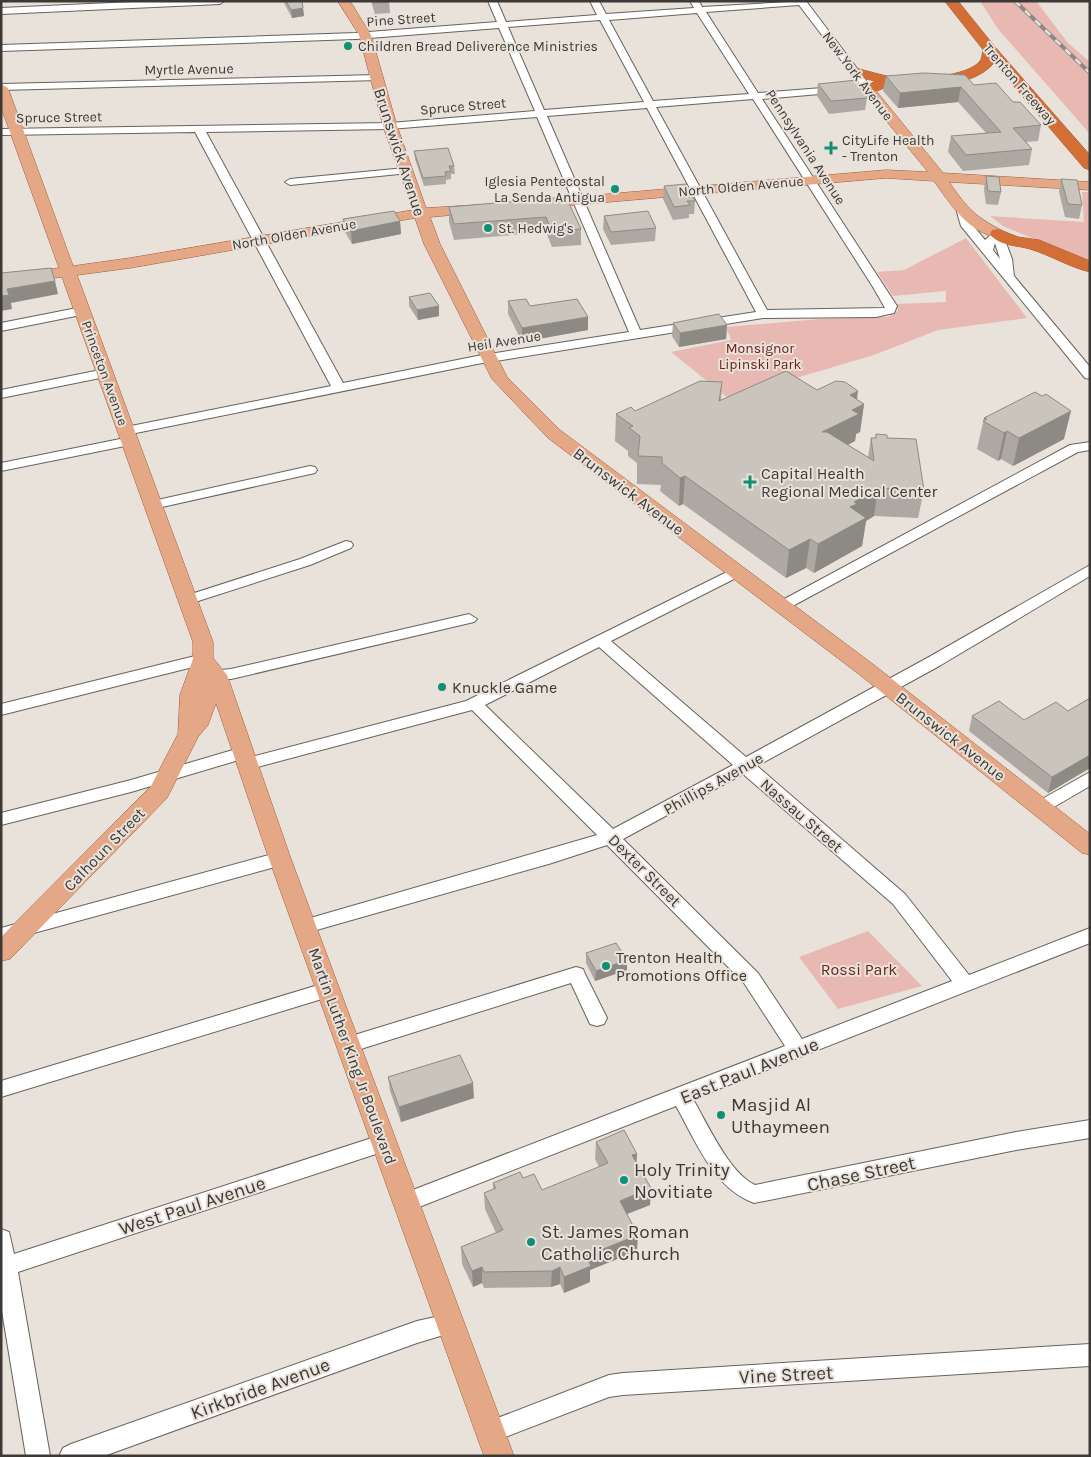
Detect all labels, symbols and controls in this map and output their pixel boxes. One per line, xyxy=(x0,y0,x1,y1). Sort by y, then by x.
street label: Pine Street xyxy=(366,9,436,30)
street label: New York Avenue xyxy=(819,28,897,124)
place label: Children Bread Deliverence Ministries xyxy=(358,38,598,55)
marker: Children Bread Deliverence Ministries xyxy=(342,40,354,52)
street label: Trenton Freeway xyxy=(980,40,1060,129)
street label: Myrtle Avenue xyxy=(144,60,234,79)
street label: Brunswick Avenue xyxy=(370,86,429,219)
street label: Pennsylvania Avenue xyxy=(762,87,849,208)
street label: Spruce Street xyxy=(419,94,507,119)
street label: Spruce Street xyxy=(16,108,102,127)
place label: CityLife Health - Trenton xyxy=(842,132,934,165)
marker: CityLife Health - Trenton xyxy=(824,141,838,155)
place label: Iglesia Pentecostal La Senda Antigua xyxy=(485,173,605,206)
street label: North Olden Avenue xyxy=(678,173,804,200)
marker: Iglesia Pentecostal La Senda Antigua xyxy=(609,183,621,195)
street label: North Olden Avenue xyxy=(231,215,357,254)
place label: St. Hedwig's xyxy=(498,220,574,237)
marker: St. Hedwig's xyxy=(482,222,494,234)
street label: Princeton Avenue xyxy=(78,318,131,428)
street label: Heil Avenue xyxy=(466,327,542,356)
park label: Monsignor Lipinski Park xyxy=(719,340,801,373)
street label: Brunswick Avenue xyxy=(570,444,688,539)
place label: Capital Health Regional Medical Center xyxy=(761,464,938,501)
marker: Capital Health Regional Medical Center xyxy=(743,475,757,489)
place label: Knuckle Game xyxy=(452,678,557,697)
marker: Knuckle Game xyxy=(436,681,448,693)
street label: Brunswick Avenue xyxy=(892,688,1009,785)
street label: Phillips Avenue xyxy=(660,748,766,819)
street label: Nassau Street xyxy=(757,774,847,856)
street label: Calhoun Street xyxy=(60,804,149,895)
street label: Dexter Street xyxy=(604,830,685,911)
street label: Martin Luther King Jr Boulevard xyxy=(304,945,401,1167)
place label: Trenton Health Promotions Office xyxy=(616,948,747,985)
marker: Trenton Health Promotions Office xyxy=(600,960,612,972)
park label: Rossi Park xyxy=(821,960,897,979)
street label: East Paul Avenue xyxy=(677,1033,822,1109)
place label: Masjid Al Uthaymeen xyxy=(731,1094,830,1138)
marker: Masjid Al Uthaymeen xyxy=(715,1109,727,1121)
street label: Chase Street xyxy=(805,1152,917,1196)
place label: Holy Trinity Novitiate xyxy=(634,1159,730,1203)
street label: West Paul Avenue xyxy=(116,1172,268,1240)
marker: Holy Trinity Novitiate xyxy=(618,1174,630,1186)
place label: St. James Roman Catholic Church xyxy=(541,1221,689,1265)
marker: St. James Roman Catholic Church xyxy=(525,1236,537,1248)
street label: Kirkbride Avenue xyxy=(188,1354,333,1424)
street label: Vine Street xyxy=(738,1362,834,1388)

